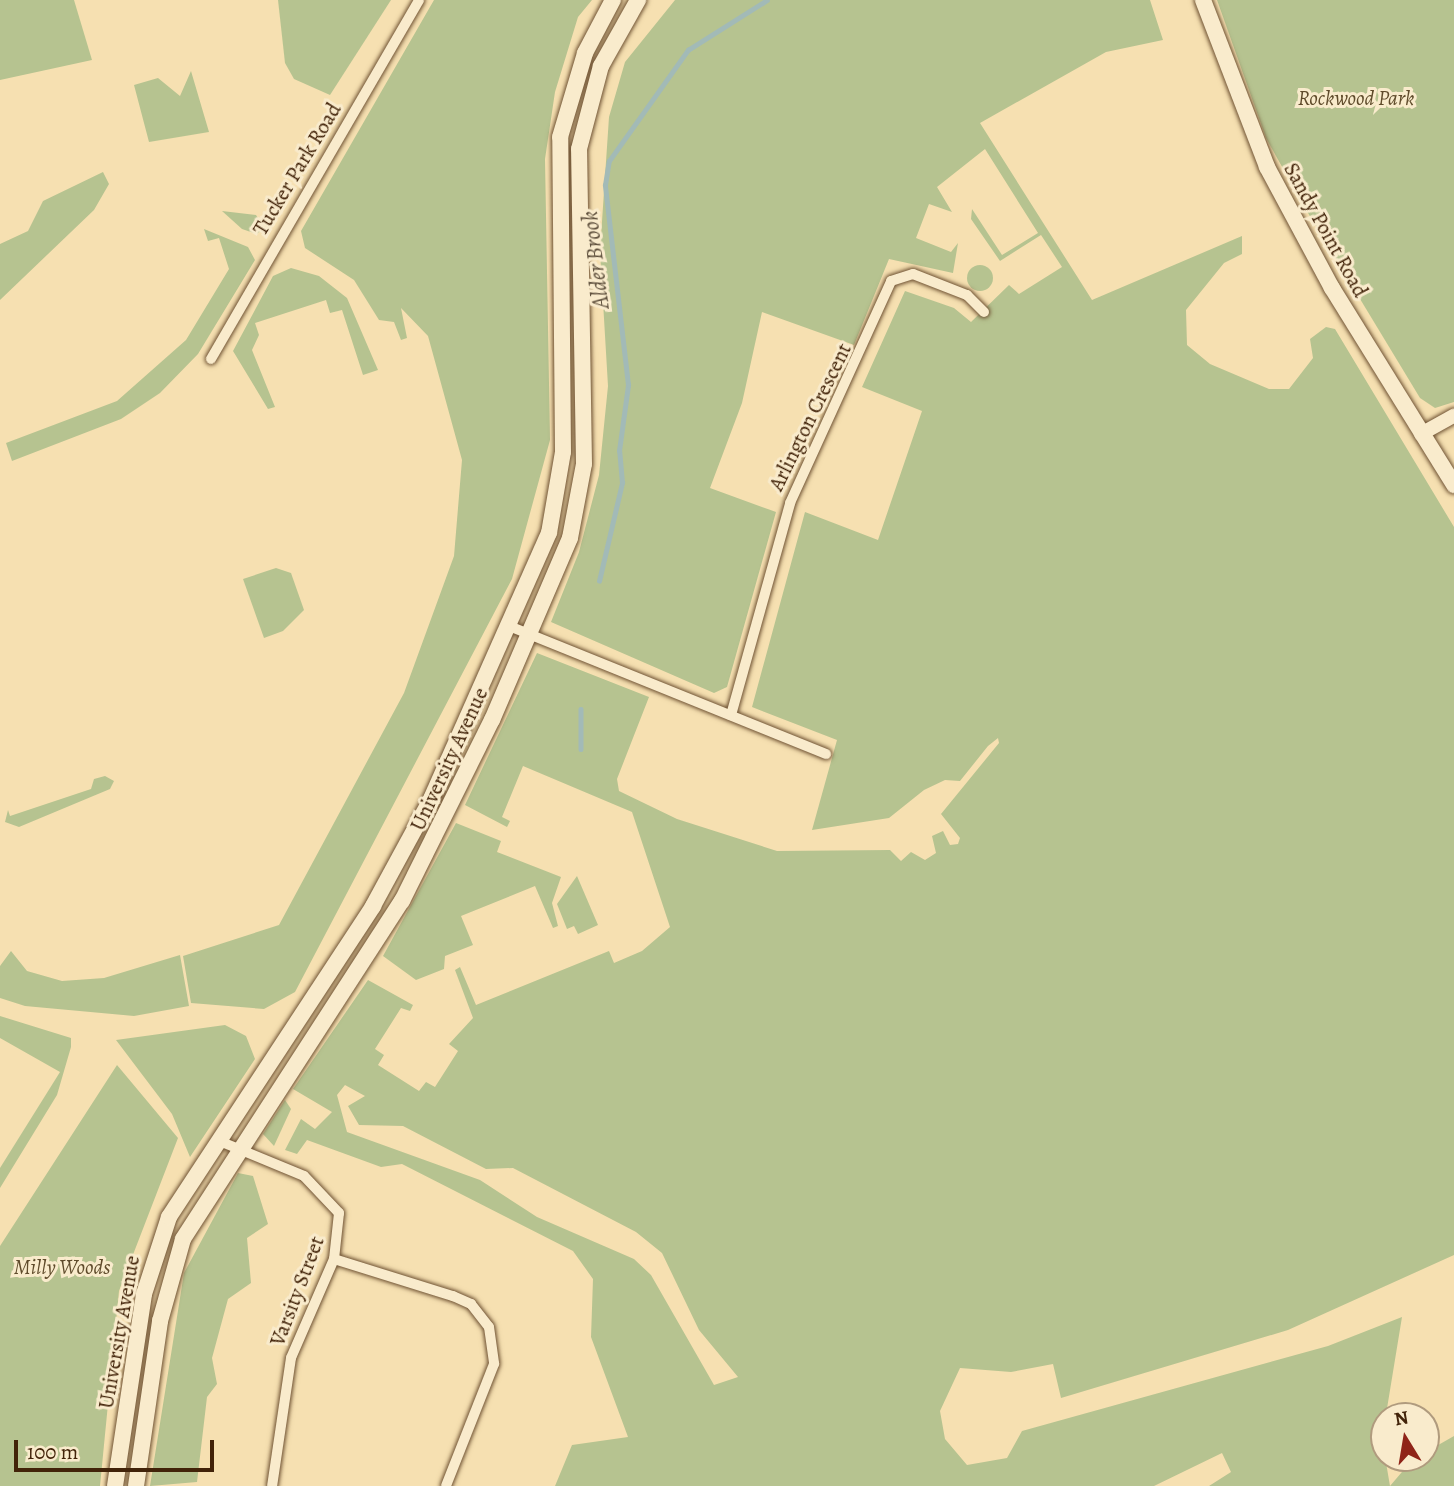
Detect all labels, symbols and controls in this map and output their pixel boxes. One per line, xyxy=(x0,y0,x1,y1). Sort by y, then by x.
park label: Rockwood Park xyxy=(1298,85,1414,111)
street label: Tucker Park Road xyxy=(248,98,346,240)
street label: Sandy Point Road xyxy=(1279,158,1373,302)
water label: Alder Brook xyxy=(576,209,616,311)
street label: Arlington Crescent xyxy=(763,339,857,495)
street label: University Avenue xyxy=(405,683,493,835)
street label: Varsity Street xyxy=(265,1233,329,1349)
street label: University Avenue xyxy=(93,1253,145,1411)
park label: Milly Woods xyxy=(14,1254,110,1280)
north arrow xyxy=(1370,1402,1440,1472)
text: N xyxy=(1392,1404,1411,1432)
scale bar xyxy=(18,1426,217,1470)
text: 100 m xyxy=(27,1438,78,1466)

